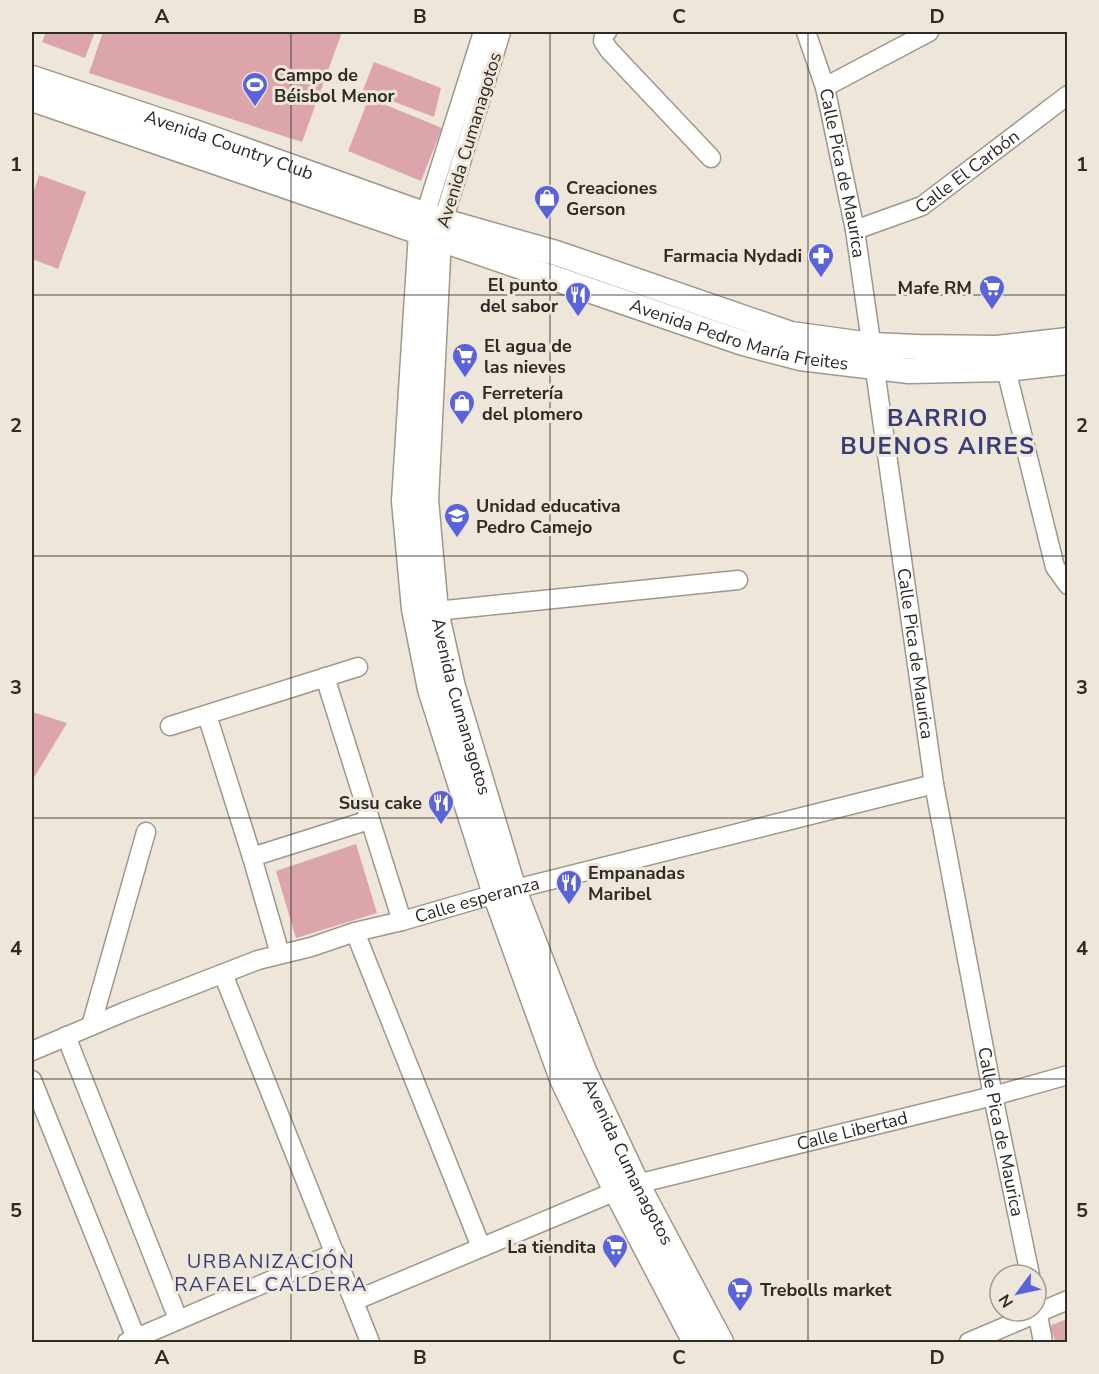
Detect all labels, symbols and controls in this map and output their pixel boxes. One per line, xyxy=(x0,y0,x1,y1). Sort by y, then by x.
text: A xyxy=(155,3,170,30)
text: B xyxy=(413,3,427,30)
text: C xyxy=(672,3,686,30)
text: D xyxy=(929,3,945,30)
street label: Avenida Cumanagotos xyxy=(431,49,507,231)
place label: Campo de Béisbol Menor xyxy=(274,63,395,108)
sports icon: Campo de Béisbol Menor xyxy=(240,70,270,108)
street label: Calle Pica de Maurica xyxy=(814,86,871,259)
street label: Avenida Country Club xyxy=(141,104,317,186)
street label: Calle El Carbón xyxy=(910,124,1024,219)
text: 1 xyxy=(10,151,22,178)
text: 1 xyxy=(1076,151,1088,178)
place label: Creaciones Gerson xyxy=(566,176,657,221)
shop icon: Creaciones Gerson xyxy=(532,183,562,221)
pharmacy icon: Farmacia Nydadi xyxy=(806,241,836,279)
place label: Farmacia Nydadi xyxy=(663,244,802,268)
place label: El punto del sabor xyxy=(480,273,558,318)
supermarket icon: Mafe RM xyxy=(977,273,1007,311)
place label: Mafe RM xyxy=(898,276,972,300)
restaurant icon: El punto del sabor xyxy=(563,280,593,318)
street label: Avenida Pedro María Freites xyxy=(627,293,850,376)
place label: El agua de las nieves xyxy=(484,334,572,379)
supermarket icon: El agua de las nieves xyxy=(450,341,480,379)
place label: Ferretería del plomero xyxy=(482,381,583,426)
shop icon: Ferretería del plomero xyxy=(447,388,477,426)
district label: BARRIO BUENOS AIRES xyxy=(840,402,1036,462)
text: 2 xyxy=(10,412,22,439)
text: 2 xyxy=(1076,412,1088,439)
place label: Unidad educativa Pedro Camejo xyxy=(476,494,621,539)
school or university icon: Unidad educativa Pedro Camejo xyxy=(442,501,472,539)
street label: Calle Pica de Maurica xyxy=(891,566,939,740)
street label: Avenida Cumanagotos xyxy=(426,616,497,798)
text: 3 xyxy=(10,674,22,701)
text: 3 xyxy=(1076,674,1088,701)
restaurant icon: Susu cake xyxy=(426,788,456,826)
place label: Susu cake xyxy=(339,791,422,815)
place label: Empanadas Maribel xyxy=(588,861,685,906)
restaurant icon: Empanadas Maribel xyxy=(554,868,584,906)
street label: Calle esperanza xyxy=(412,871,542,929)
text: 4 xyxy=(10,935,22,962)
text: 4 xyxy=(1076,935,1088,962)
street label: Calle Pica de Maurica xyxy=(972,1045,1030,1219)
street label: Avenida Cumanagotos xyxy=(577,1075,679,1249)
street label: Calle Libertad xyxy=(794,1106,910,1156)
text: 5 xyxy=(10,1197,22,1224)
text: 5 xyxy=(1076,1197,1088,1224)
supermarket icon: La tiendita xyxy=(600,1232,630,1270)
place label: La tiendita xyxy=(507,1235,596,1259)
district label: URBANIZACIÓN RAFAEL CALDERA xyxy=(174,1248,368,1298)
north arrow xyxy=(988,1263,1048,1323)
supermarket icon: Trebolls market xyxy=(725,1275,755,1313)
place label: Trebolls market xyxy=(760,1278,892,1302)
text: N xyxy=(994,1290,1019,1312)
text: A xyxy=(155,1344,170,1371)
text: B xyxy=(413,1344,427,1371)
text: C xyxy=(672,1344,686,1371)
text: D xyxy=(929,1344,945,1371)

